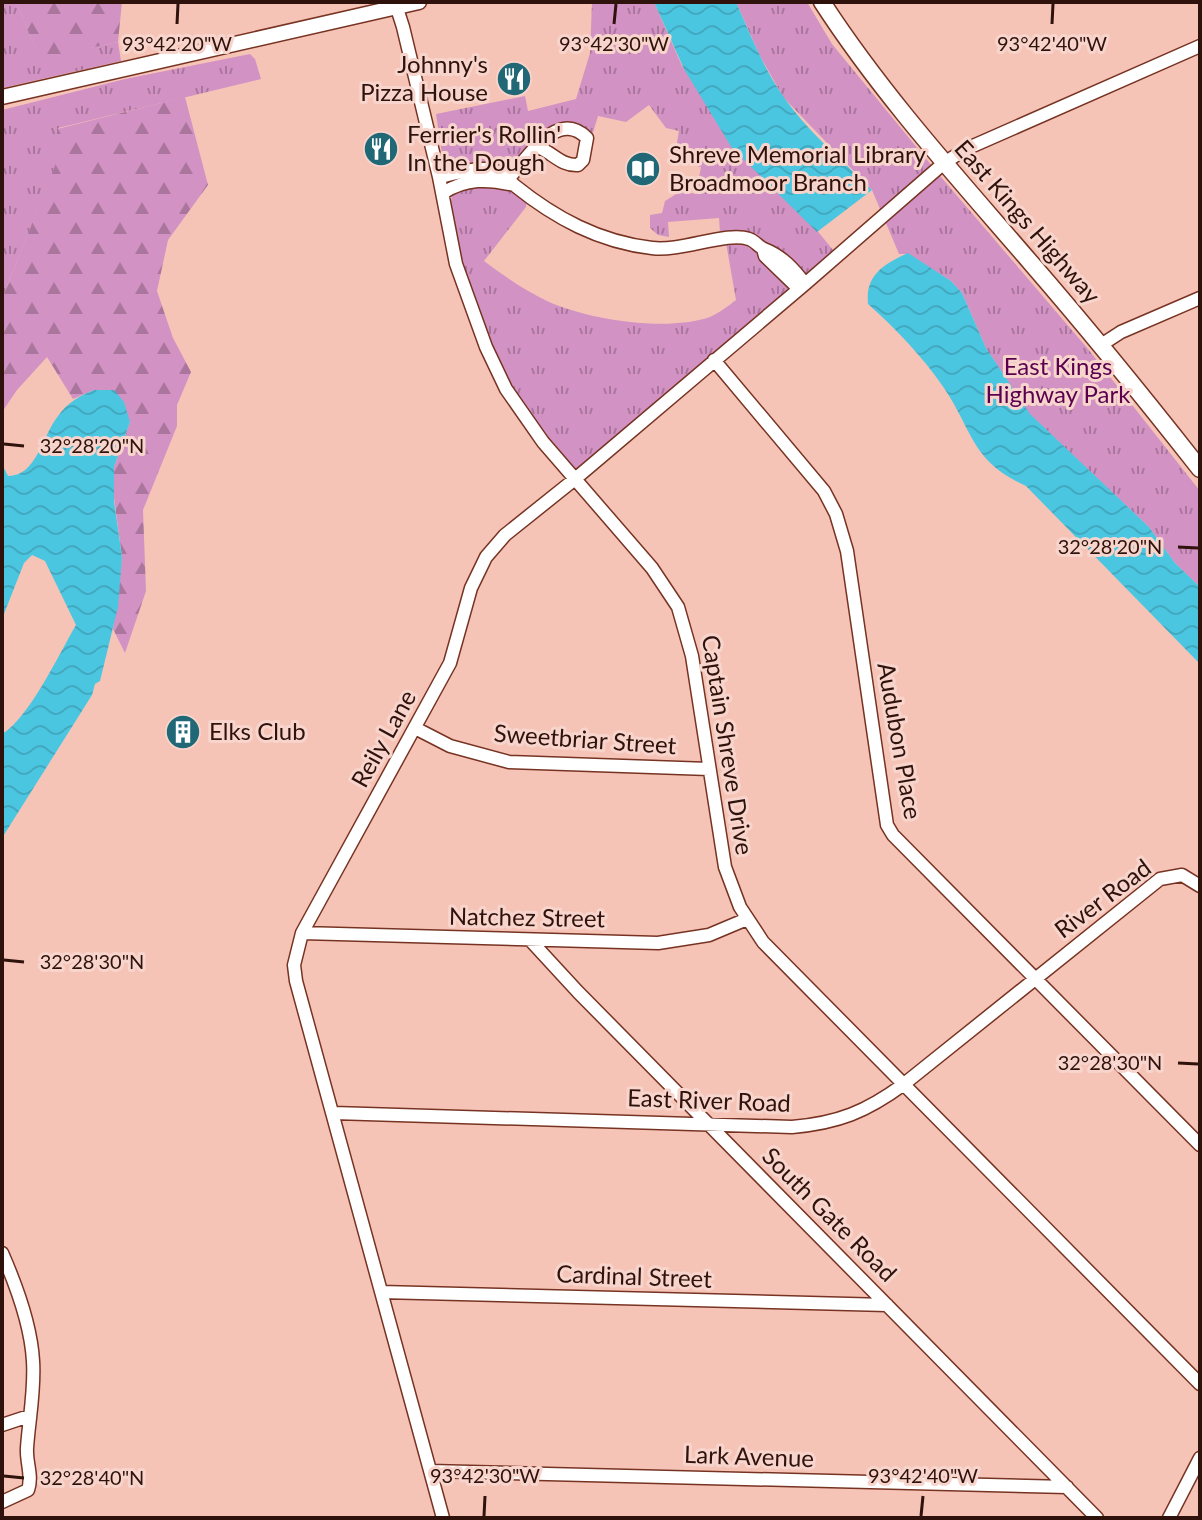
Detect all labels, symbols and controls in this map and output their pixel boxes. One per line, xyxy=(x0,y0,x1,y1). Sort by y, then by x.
text: 93°42'20"W xyxy=(122,31,232,55)
text: 93°42'30"W xyxy=(559,31,669,55)
text: 93°42'40"W xyxy=(997,31,1107,55)
place label: Johnny's Pizza House xyxy=(360,49,488,106)
restaurant icon: Johnny's Pizza House xyxy=(495,60,533,98)
place label: Ferrier's Rollin' In the Dough xyxy=(407,119,561,176)
restaurant icon: Ferrier's Rollin' In the Dough xyxy=(362,130,400,168)
street label: East Kings Highway xyxy=(949,133,1107,309)
place label: Shreve Memorial Library Broadmoor Branch xyxy=(669,139,927,196)
library icon: Shreve Memorial Library Broadmoor Branch xyxy=(624,150,662,188)
park label: East Kings Highway Park xyxy=(986,351,1131,408)
text: 32°28'20"N xyxy=(40,433,144,457)
text: 32°28'20"N xyxy=(1058,534,1162,558)
street label: Captain Shreve Drive xyxy=(697,633,760,857)
street label: Audubon Place xyxy=(872,660,929,821)
street label: Reily Lane xyxy=(344,685,421,792)
building icon: Elks Club xyxy=(164,713,202,751)
place label: Elks Club xyxy=(209,716,306,745)
street label: Sweetbriar Street xyxy=(493,718,678,759)
street label: River Road xyxy=(1048,852,1156,943)
street label: Natchez Street xyxy=(449,901,606,932)
text: 32°28'30"N xyxy=(40,949,144,973)
text: 32°28'30"N xyxy=(1058,1050,1162,1074)
street label: East River Road xyxy=(627,1082,791,1117)
street label: South Gate Road xyxy=(757,1141,903,1287)
street label: Cardinal Street xyxy=(556,1258,713,1293)
street label: Lark Avenue xyxy=(684,1439,815,1472)
text: 93°42'30"W xyxy=(430,1463,540,1487)
text: 93°42'40"W xyxy=(868,1463,978,1487)
text: 32°28'40"N xyxy=(40,1465,144,1489)

